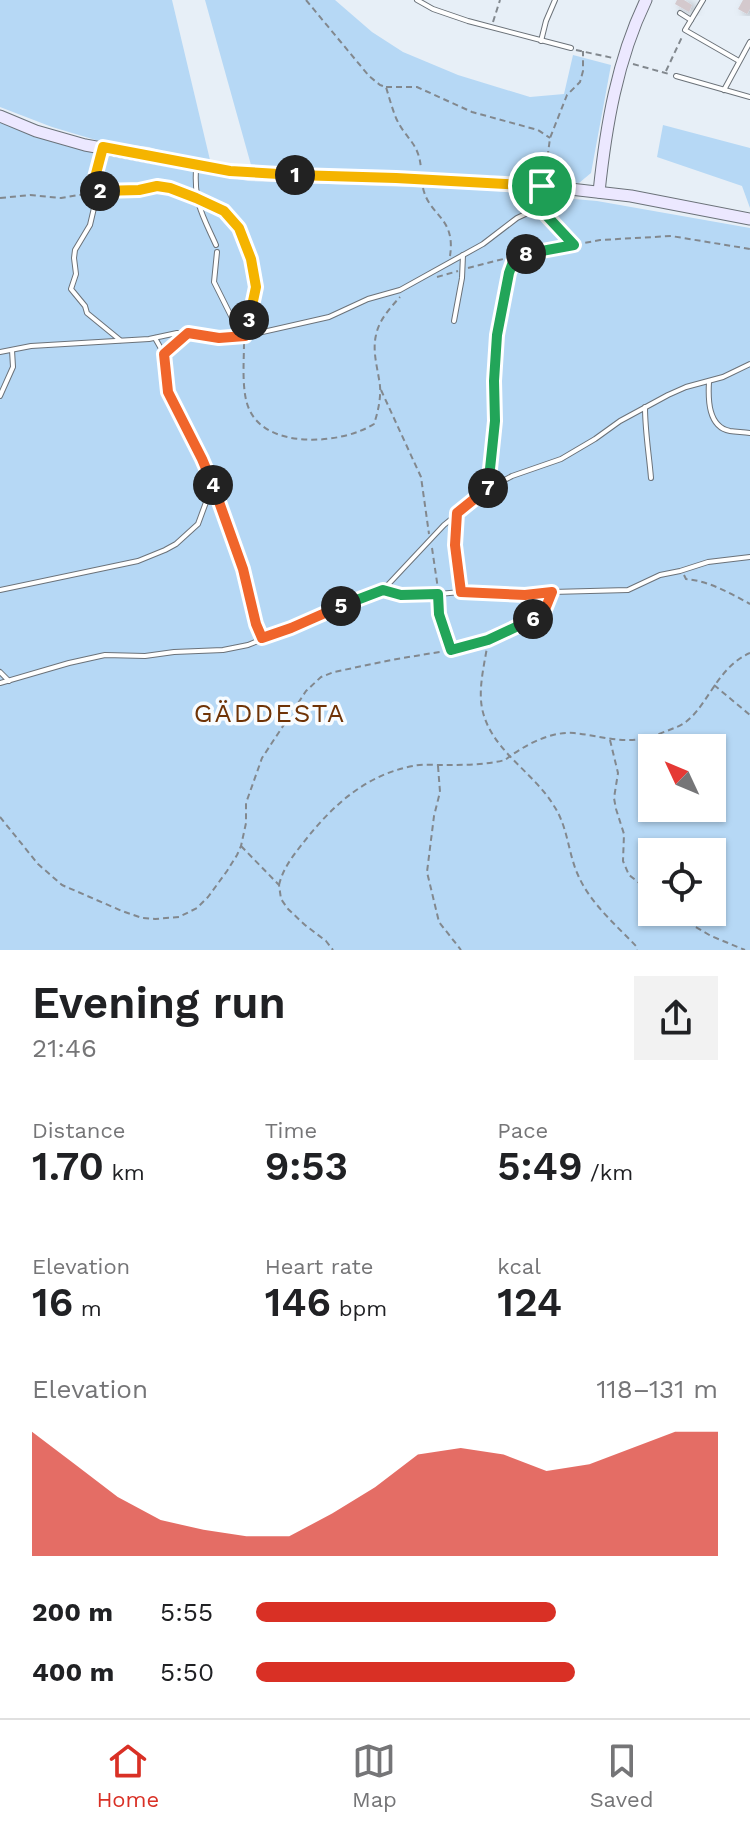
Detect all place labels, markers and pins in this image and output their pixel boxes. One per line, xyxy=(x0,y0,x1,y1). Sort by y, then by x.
pin xyxy=(508,152,576,220)
pin: 1 xyxy=(275,155,315,195)
pin: 2 xyxy=(80,171,120,211)
pin: 8 xyxy=(506,234,546,274)
pin: 3 xyxy=(229,300,269,340)
pin: 4 xyxy=(193,465,233,505)
pin: 7 xyxy=(468,468,508,508)
pin: 5 xyxy=(321,586,361,626)
pin: 6 xyxy=(513,599,553,639)

